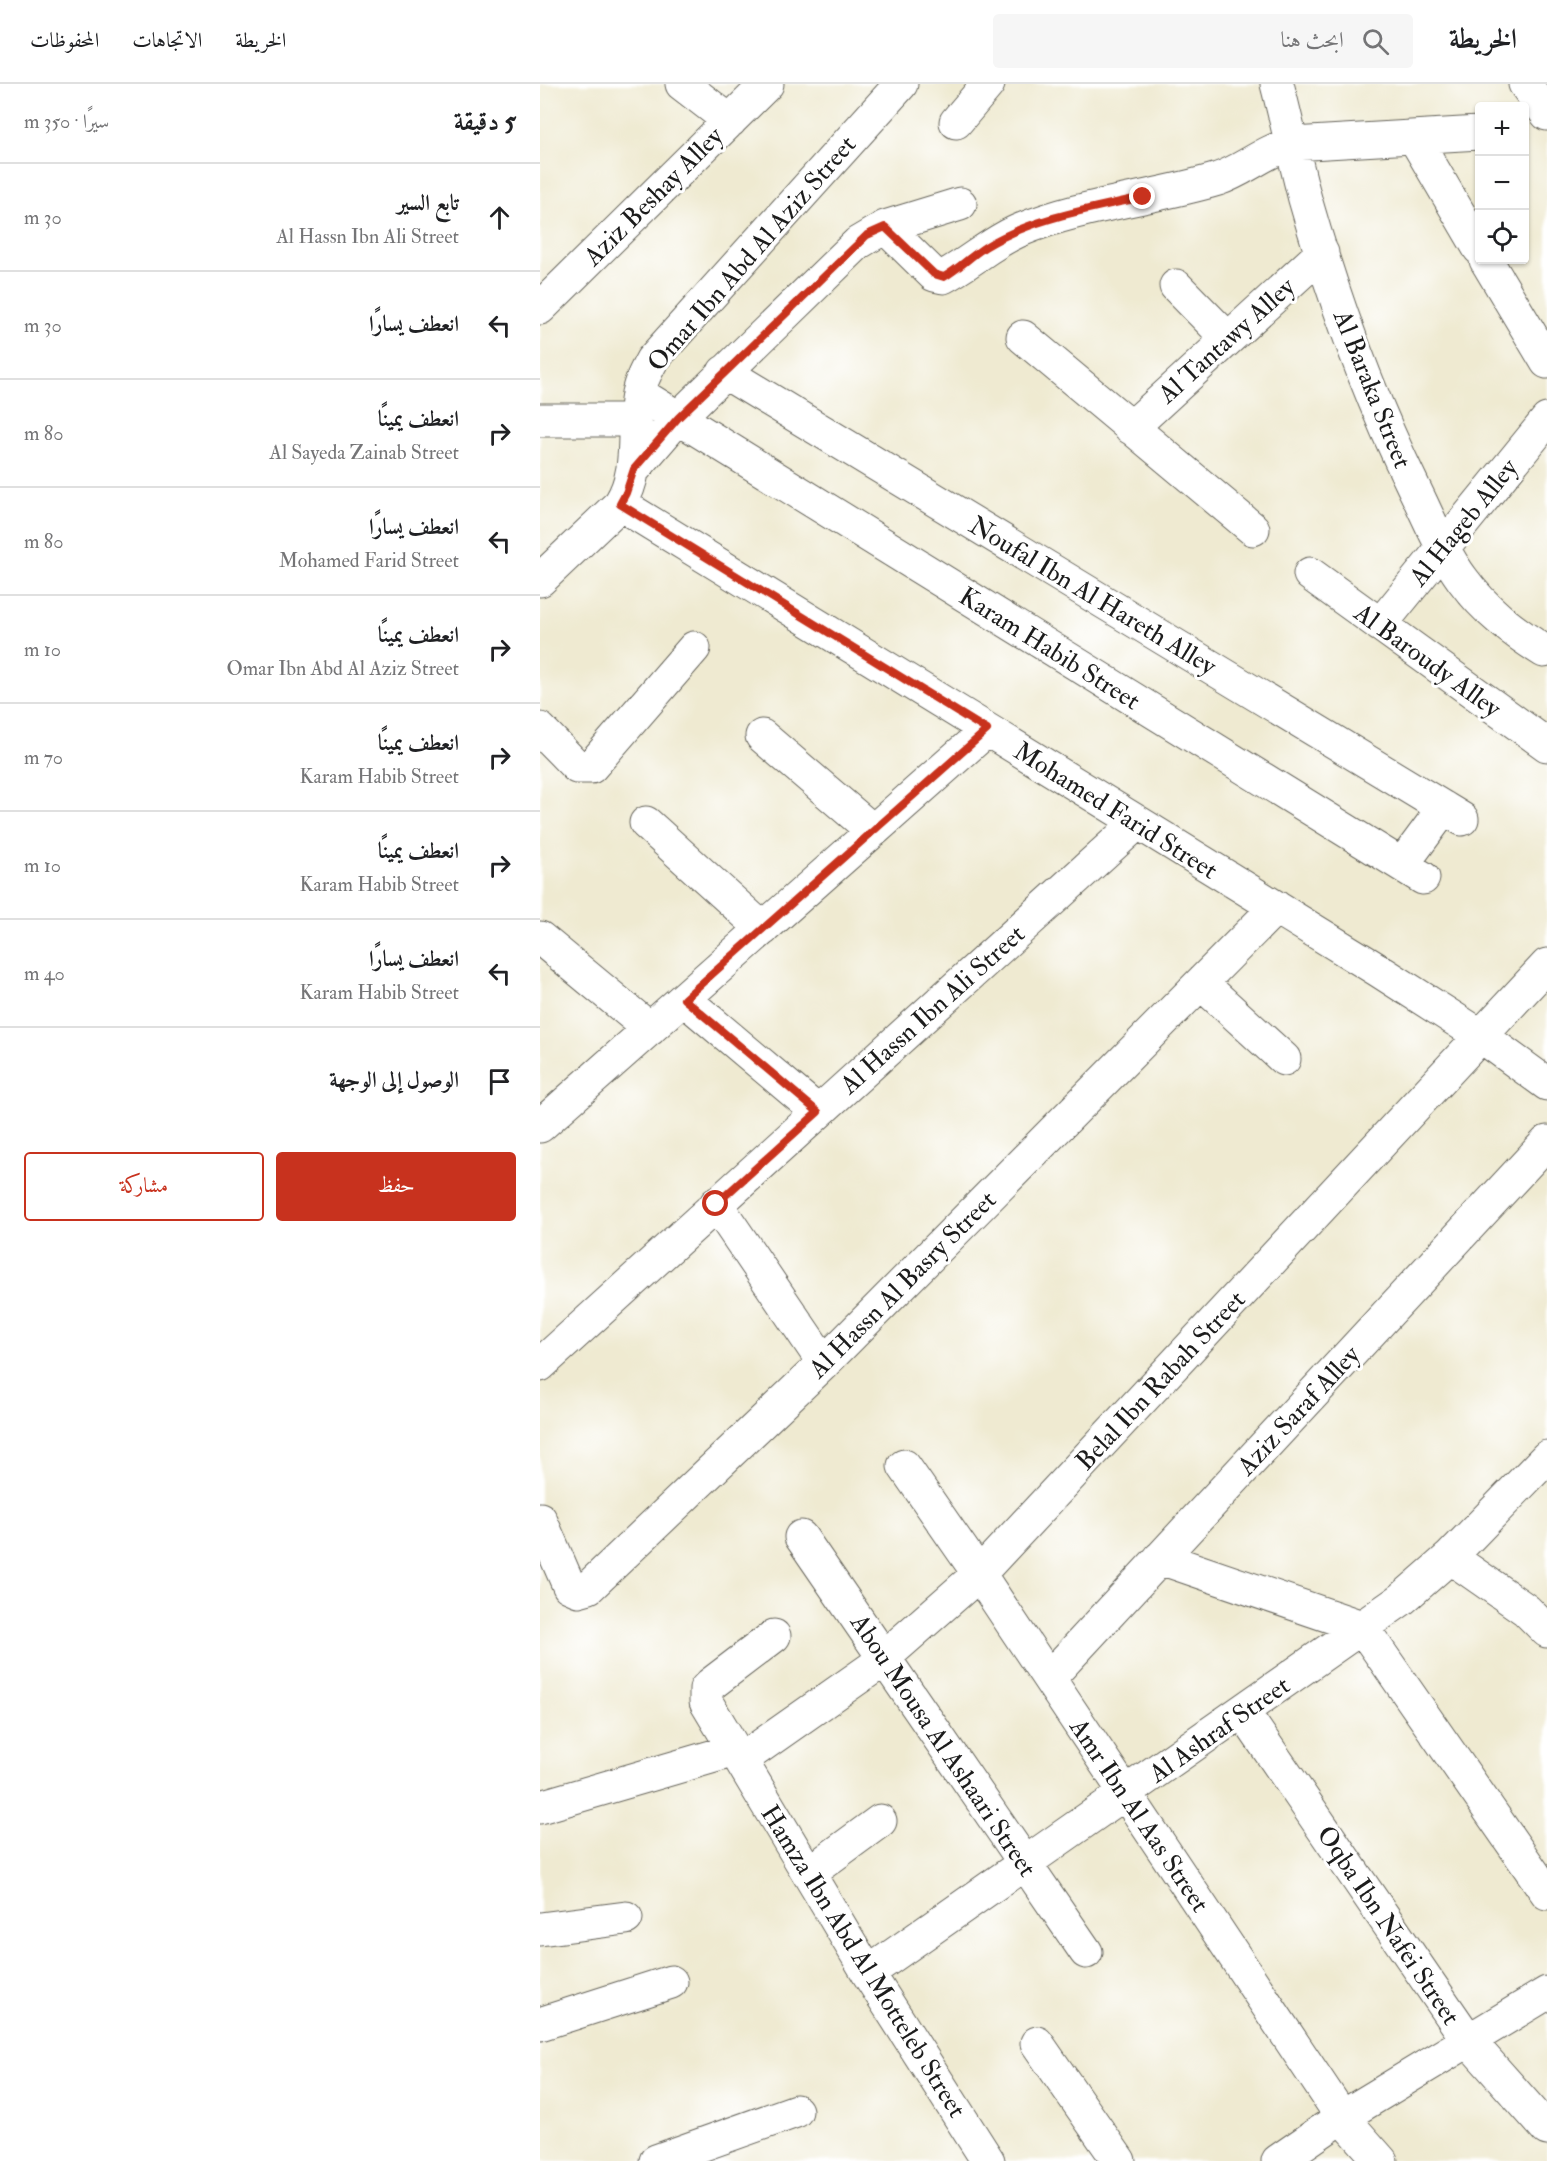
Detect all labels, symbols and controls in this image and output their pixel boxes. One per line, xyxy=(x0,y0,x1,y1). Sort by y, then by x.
search box xyxy=(993,14,1413,68)
text: الخريطة xyxy=(1449,22,1517,57)
icon: search xyxy=(1359,25,1392,58)
text: ابحث هنا xyxy=(1281,26,1344,54)
text: المحفوظات xyxy=(30,27,99,54)
text: الاتجاهات xyxy=(132,27,202,54)
text: الخريطة xyxy=(235,27,286,54)
map controls xyxy=(1475,102,1529,264)
button: + xyxy=(1475,102,1529,156)
text: 5 دقيقة xyxy=(454,106,516,138)
text: سيرًا · 350 m xyxy=(24,109,109,134)
street label: Aziz Beshay Alley xyxy=(577,120,730,274)
street label: Omar Ibn Abd Al Aziz Street xyxy=(641,129,863,378)
button: − xyxy=(1475,156,1529,210)
route end xyxy=(1129,183,1155,209)
text: تابع السير xyxy=(397,189,459,217)
icon: ahead xyxy=(483,201,516,234)
text: 30 m xyxy=(24,205,62,230)
button: locate xyxy=(1475,210,1529,264)
text: Al Hassn Ibn Ali Street xyxy=(276,224,459,249)
street label: Al Tantawy Alley xyxy=(1151,271,1302,411)
street label: Al Baraka Street xyxy=(1325,305,1418,473)
icon: left xyxy=(483,309,516,342)
text: انعطف يسارًا xyxy=(369,310,459,338)
text: 30 m xyxy=(24,313,62,338)
text: انعطف يمينًا xyxy=(378,405,459,433)
icon: right xyxy=(483,417,516,450)
text: 80 m xyxy=(24,421,63,446)
text: Al Sayeda Zainab Street xyxy=(269,440,459,465)
street label: Al Hageb Alley xyxy=(1402,452,1525,594)
street label: Noufal Ibn Al Hareth Alley xyxy=(963,509,1222,683)
text: انعطف يسارًا xyxy=(369,513,459,541)
icon: left xyxy=(483,525,516,558)
text: 80 m xyxy=(24,529,63,554)
text: Mohamed Farid Street xyxy=(279,548,459,573)
street label: Karam Habib Street xyxy=(953,580,1146,717)
street label: Al Baroudy Alley xyxy=(1347,596,1508,725)
text: انعطف يمينًا xyxy=(378,621,459,649)
icon: right xyxy=(483,633,516,666)
text: 10 m xyxy=(24,637,61,662)
text: Omar Ibn Abd Al Aziz Street xyxy=(227,656,459,681)
text: انعطف يمينًا xyxy=(378,729,459,757)
street label: Mohamed Farid Street xyxy=(1008,735,1223,886)
icon: right xyxy=(483,741,516,774)
text: 70 m xyxy=(24,745,63,770)
text: Karam Habib Street xyxy=(300,764,459,789)
text: انعطف يمينًا xyxy=(378,837,459,865)
icon: right xyxy=(483,849,516,882)
text: 10 m xyxy=(24,853,61,878)
text: Karam Habib Street xyxy=(300,872,459,897)
street label: Al Hassn Ibn Ali Street xyxy=(833,918,1032,1102)
text: انعطف يسارًا xyxy=(369,945,459,973)
icon: left xyxy=(483,957,516,990)
text: 40 m xyxy=(24,961,65,986)
text: Karam Habib Street xyxy=(300,980,459,1005)
icon: arrive xyxy=(483,1065,516,1098)
text: الوصول إلى الوجهة xyxy=(329,1066,459,1094)
button: مشاركة xyxy=(24,1152,264,1221)
button: حفظ xyxy=(276,1152,516,1221)
street label: Al Hassn Al Basry Street xyxy=(802,1184,1003,1386)
route start xyxy=(702,1190,728,1216)
street label: Belal Ibn Rabah Street xyxy=(1069,1284,1252,1477)
street label: Aziz Saraf Alley xyxy=(1230,1339,1367,1483)
street label: Abou Mousa Al Ashaari Street xyxy=(843,1607,1043,1883)
street label: Al Ashraf Street xyxy=(1142,1670,1296,1791)
street label: Amr Ibn Al Aas Street xyxy=(1062,1712,1216,1919)
street label: Hamza Ibn Abd Al Motteleb Street xyxy=(754,1799,973,2124)
street label: Oqba Ibn Nafei Street xyxy=(1310,1820,1467,2031)

